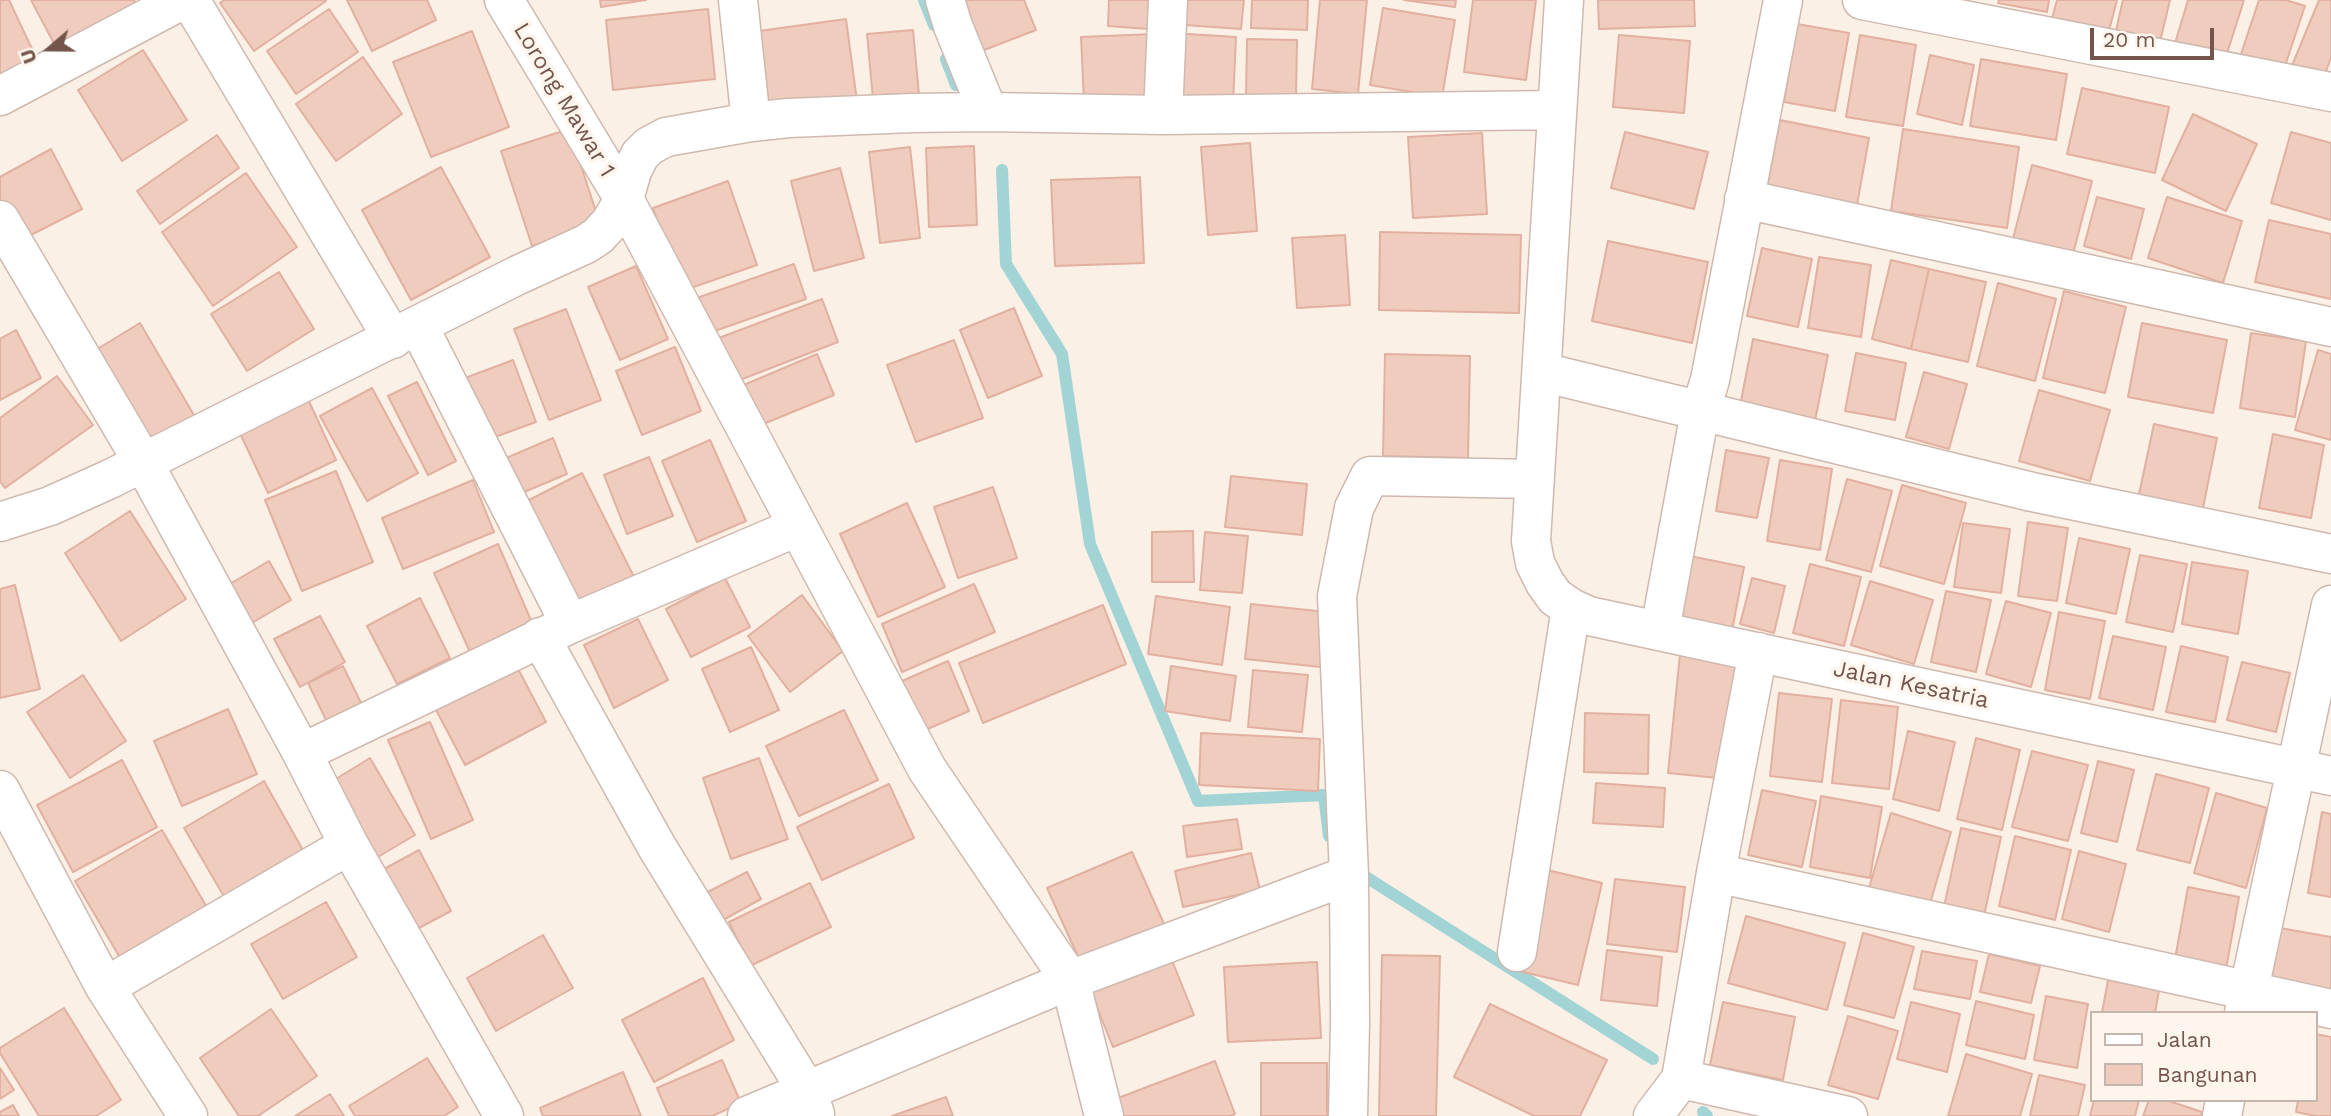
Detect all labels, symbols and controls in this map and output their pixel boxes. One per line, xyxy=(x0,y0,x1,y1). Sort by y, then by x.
north arrow xyxy=(14,14,84,84)
scale bar xyxy=(2093,14,2217,58)
street label: Lorong Mawar 1 xyxy=(507,18,621,182)
text: 20 m xyxy=(2103,27,2155,52)
text: U xyxy=(16,46,42,67)
street label: Jalan Kesatria xyxy=(1831,655,1991,715)
legend xyxy=(2090,1011,2317,1102)
text: Jalan xyxy=(2157,1027,2212,1052)
text: Bangunan xyxy=(2157,1062,2258,1087)

